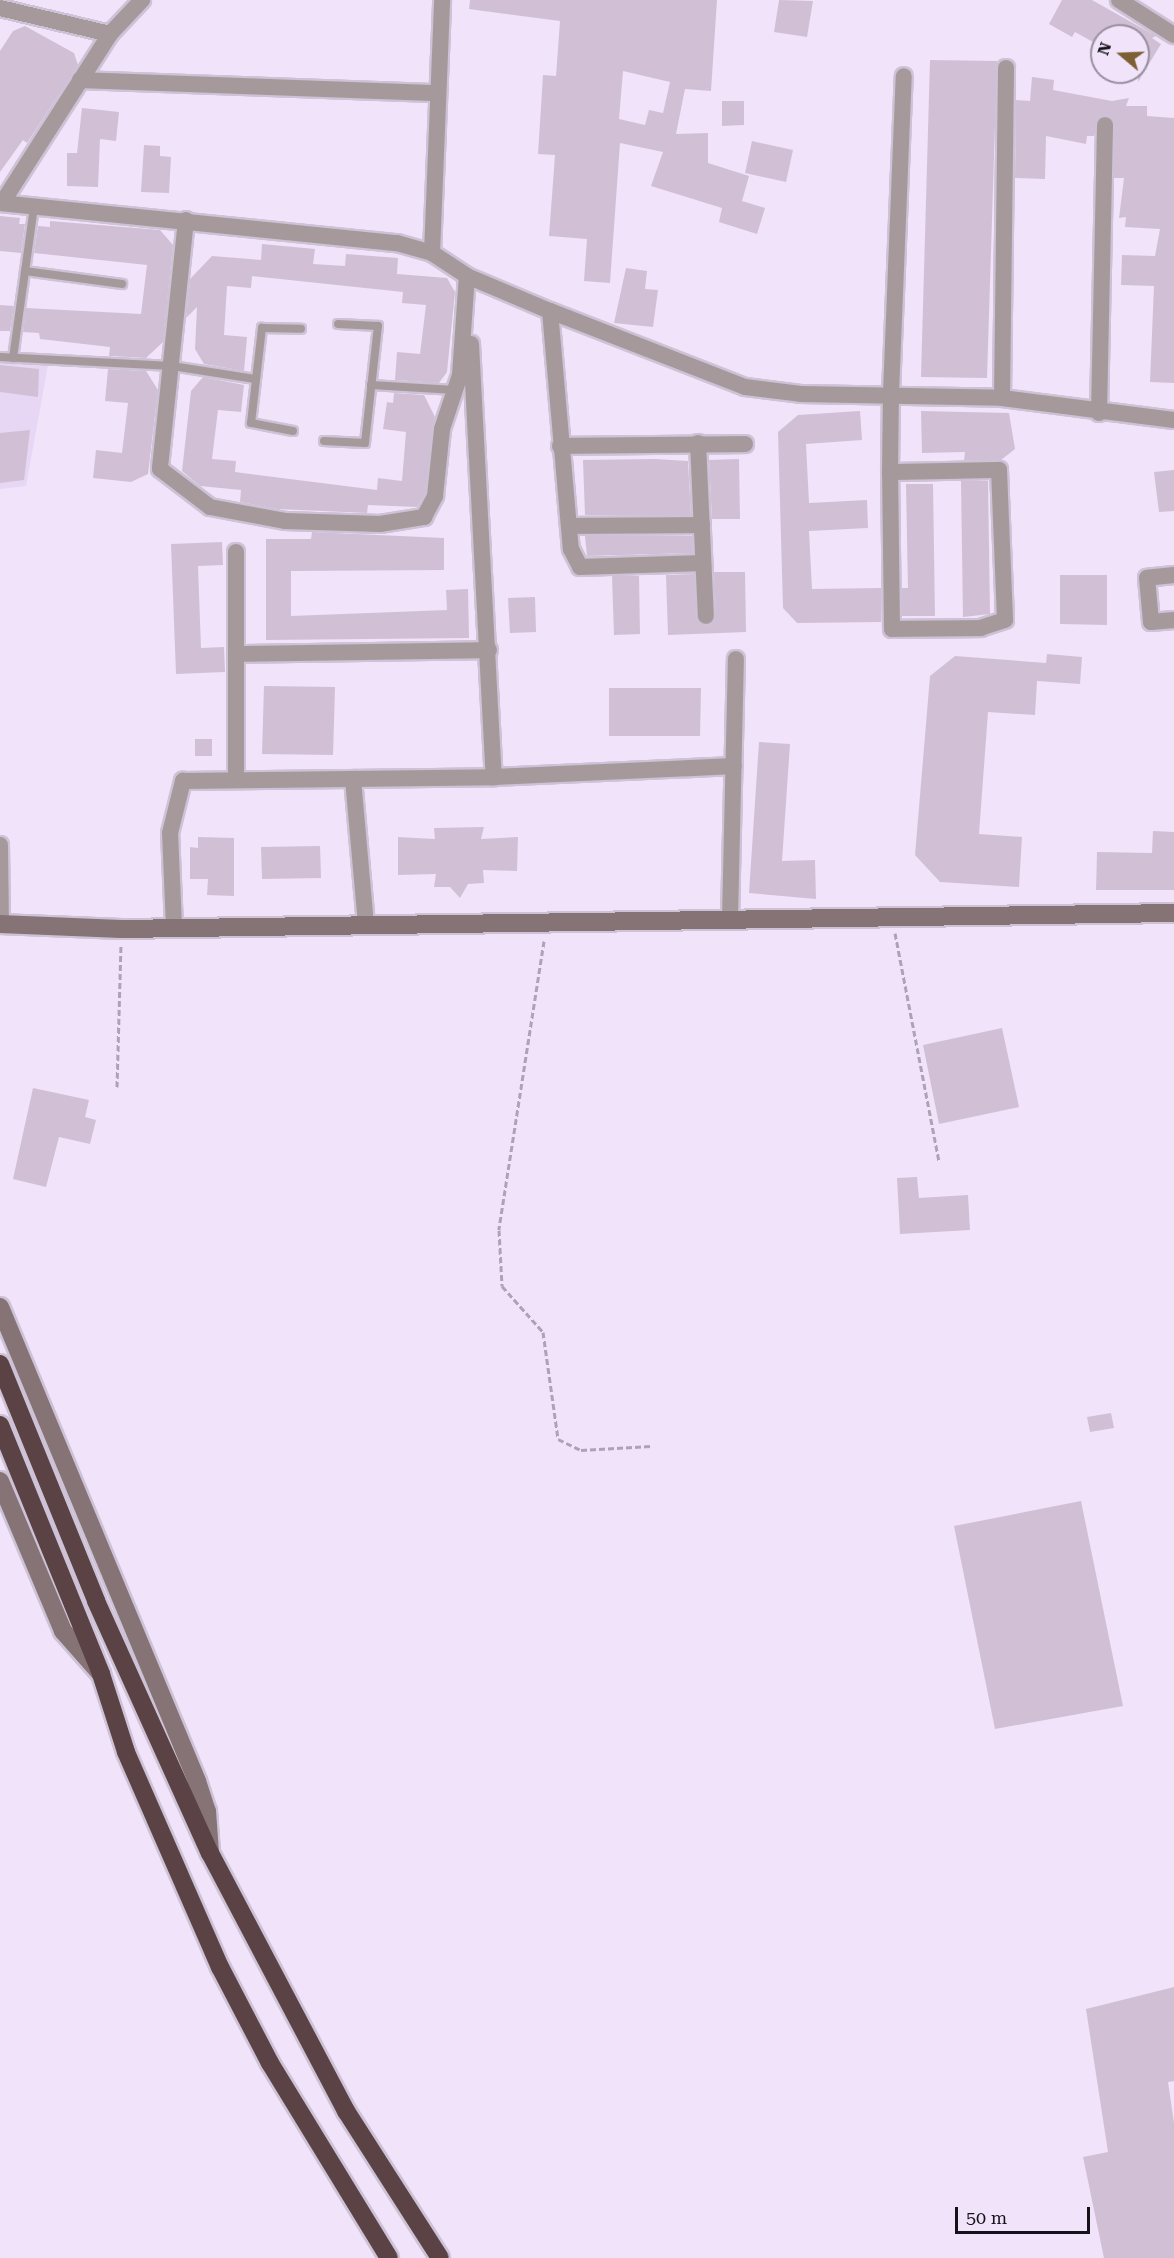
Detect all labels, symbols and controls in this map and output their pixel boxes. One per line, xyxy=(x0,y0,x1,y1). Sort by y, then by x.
north arrow xyxy=(1090,24,1150,84)
text: N xyxy=(1093,40,1115,58)
scale bar xyxy=(958,2195,1093,2233)
text: 50 m xyxy=(966,2207,1007,2228)

